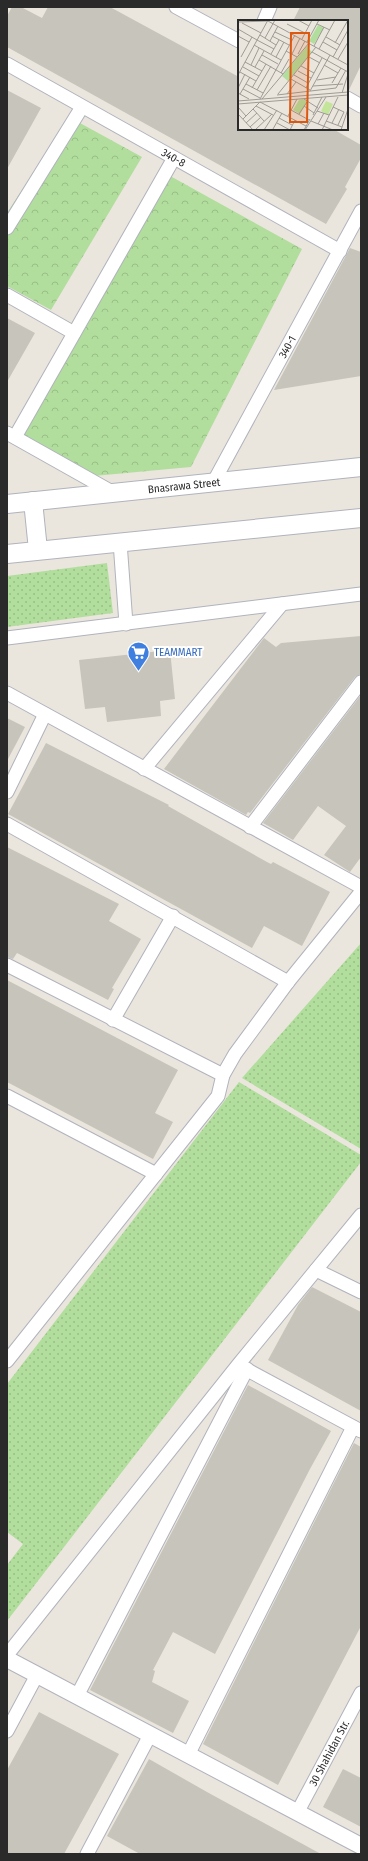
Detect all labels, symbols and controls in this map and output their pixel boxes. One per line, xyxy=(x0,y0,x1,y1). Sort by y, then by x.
inset map xyxy=(238,20,348,130)
street label: 340-8 xyxy=(159,146,188,170)
street label: 340-1 xyxy=(276,333,298,360)
street label: Bnasrawa Street xyxy=(147,475,221,496)
supermarket icon: TEAMMART xyxy=(125,639,151,672)
place label: TEAMMART xyxy=(154,646,203,659)
street label: 30 Shahidan Str. xyxy=(306,1718,352,1788)

